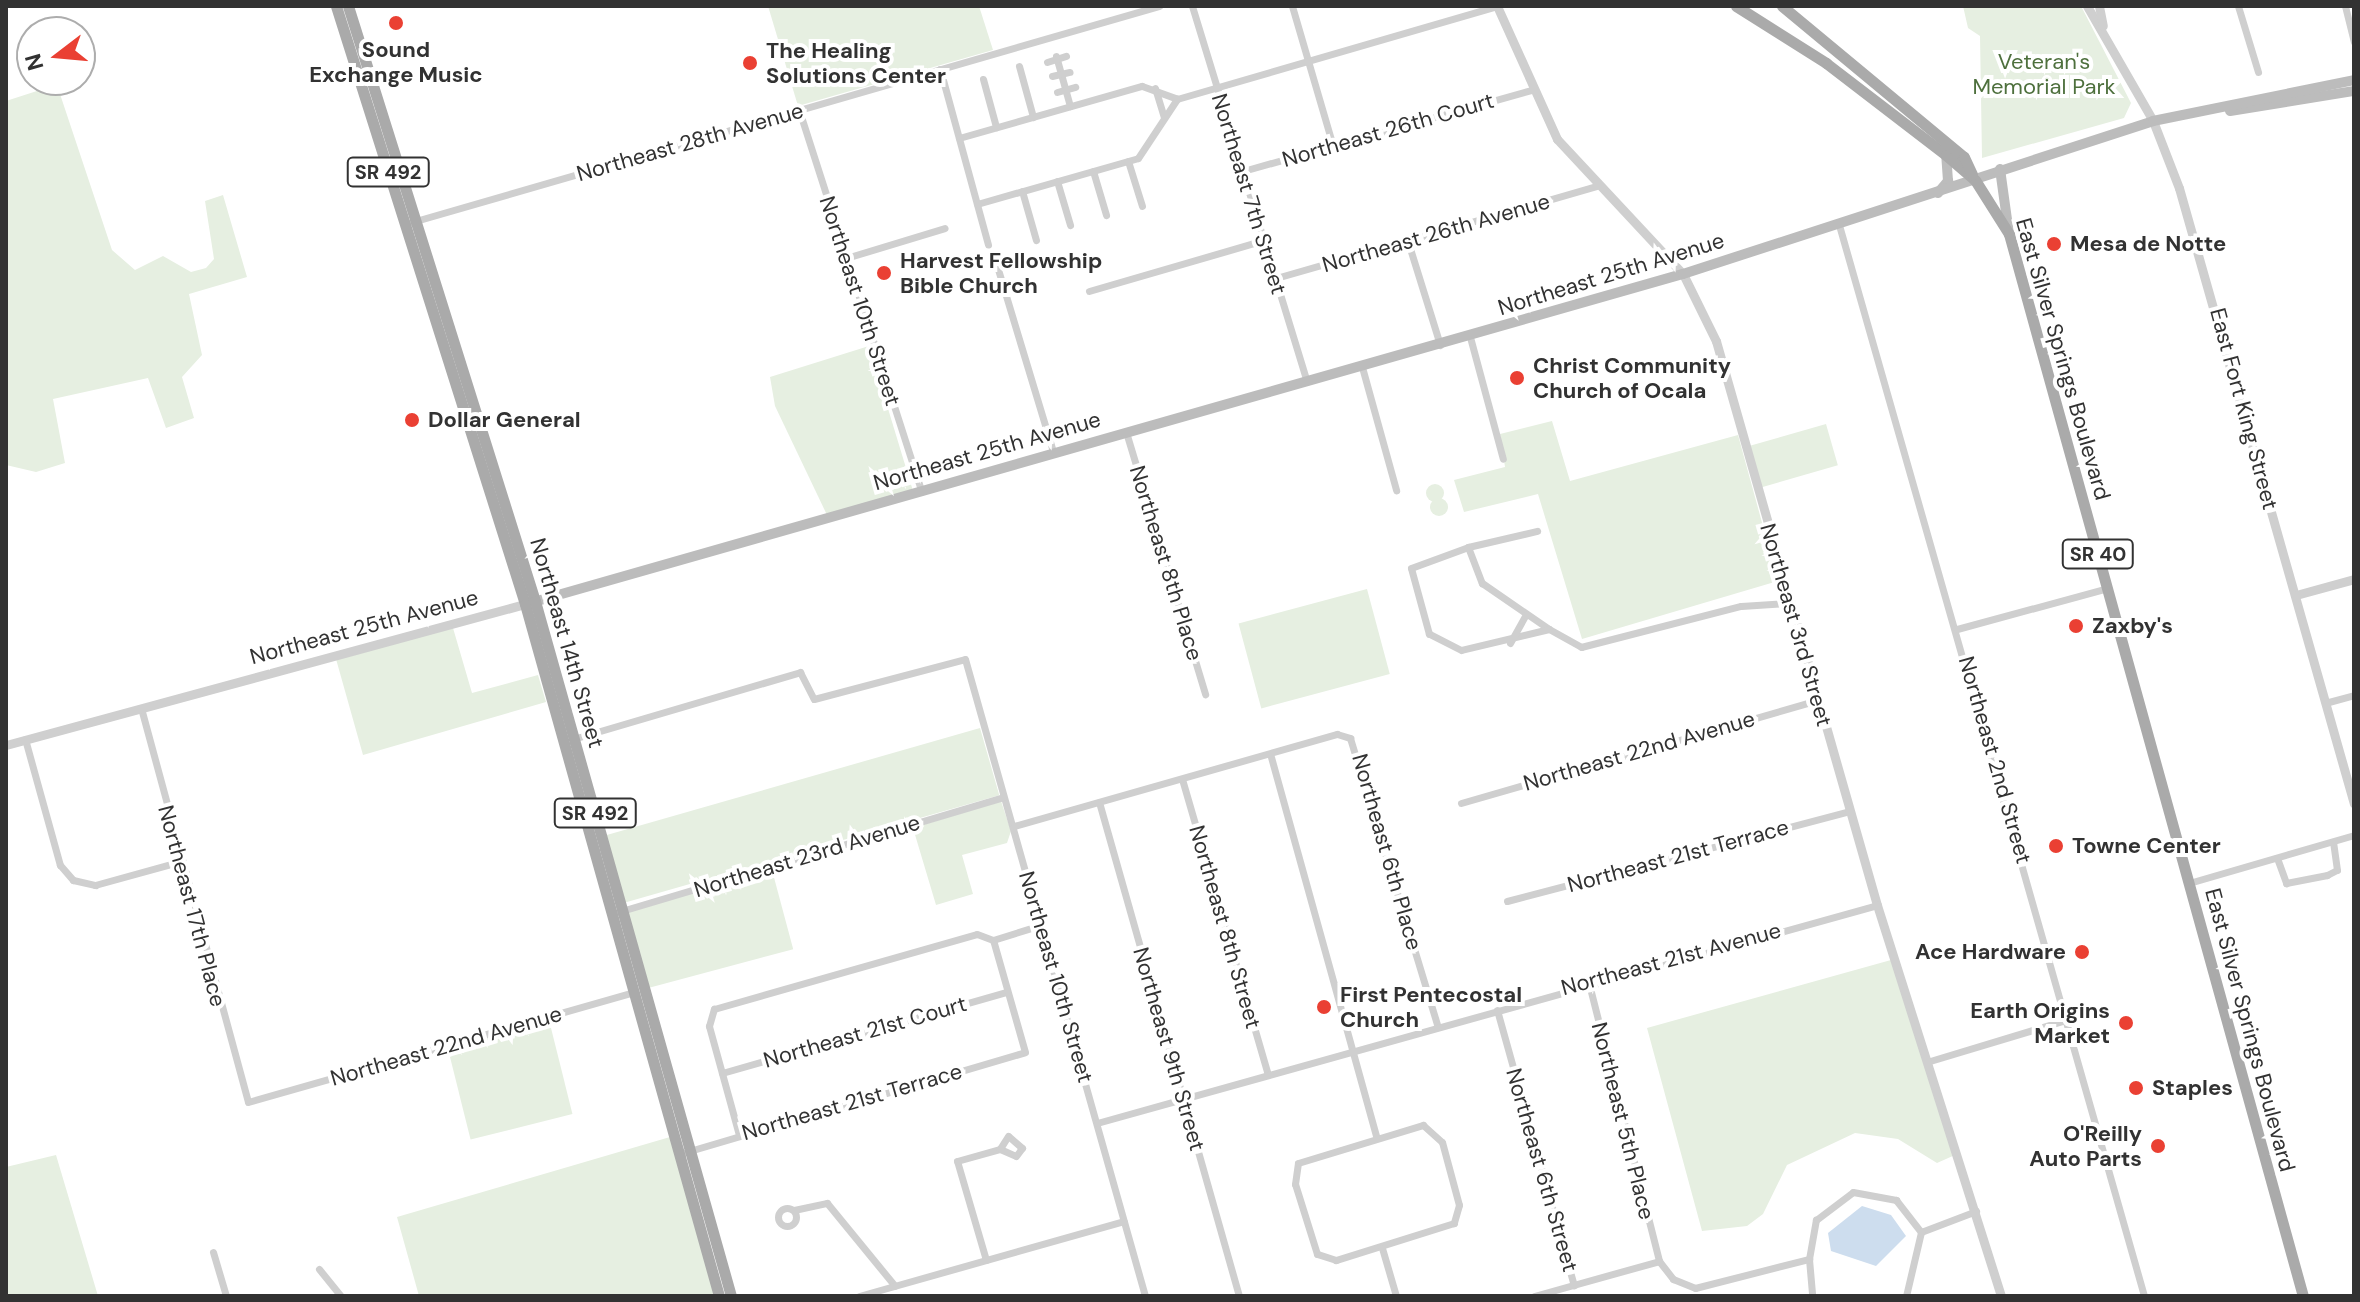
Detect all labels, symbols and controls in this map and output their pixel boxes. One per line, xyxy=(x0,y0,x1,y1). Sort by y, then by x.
marker: Sound Exchange Music xyxy=(387,14,405,32)
north arrow xyxy=(16,16,96,96)
place label: Sound Exchange Music xyxy=(309,36,483,88)
place label: The Healing Solutions Center xyxy=(766,37,946,88)
park label: Veteran's Memorial Park xyxy=(1972,48,2116,100)
text: N xyxy=(18,50,51,74)
marker: The Healing Solutions Center xyxy=(741,54,759,72)
street label: Northeast 26th Court xyxy=(1279,87,1497,173)
street label: Northeast 7th Street xyxy=(1206,91,1292,297)
street label: Northeast 28th Avenue xyxy=(574,97,806,187)
road number: SR 492 xyxy=(346,156,430,188)
street label: Northeast 26th Avenue xyxy=(1319,188,1553,278)
street label: Northeast 10th Street xyxy=(814,193,906,409)
street label: East Silver Springs Boulevard xyxy=(2010,215,2116,503)
street label: Northeast 25th Avenue xyxy=(1495,227,1727,321)
place label: Mesa de Notte xyxy=(2070,231,2226,257)
marker: Mesa de Notte xyxy=(2045,235,2063,253)
place label: Harvest Fellowship Bible Church xyxy=(900,247,1102,298)
marker: Harvest Fellowship Bible Church xyxy=(875,264,893,282)
street label: East Fort King Street xyxy=(2204,305,2284,513)
place label: Christ Community Church of Ocala xyxy=(1533,352,1731,404)
marker: Christ Community Church of Ocala xyxy=(1508,369,1526,387)
street label: Northeast 25th Avenue xyxy=(870,406,1104,496)
place label: Dollar General xyxy=(428,407,581,433)
marker: Dollar General xyxy=(403,411,421,429)
street label: Northeast 8th Place xyxy=(1124,462,1208,664)
street label: Northeast 3rd Street xyxy=(1754,520,1838,730)
street label: Northeast 14th Street xyxy=(524,535,610,751)
road number: SR 40 xyxy=(2060,538,2136,570)
street label: Northeast 25th Avenue xyxy=(247,584,481,670)
place label: Zaxby's xyxy=(2092,613,2173,639)
marker: Zaxby's xyxy=(2067,617,2085,635)
street label: Northeast 2nd Street xyxy=(1953,653,2037,867)
street label: Northeast 22nd Avenue xyxy=(1520,705,1758,797)
street label: Northeast 6th Place xyxy=(1346,751,1428,953)
road number: SR 492 xyxy=(553,797,637,829)
street label: Northeast 17th Place xyxy=(152,802,232,1010)
street label: Northeast 23rd Avenue xyxy=(691,809,923,903)
street label: Northeast 21st Terrace xyxy=(1565,814,1791,898)
street label: Northeast 8th Street xyxy=(1183,822,1267,1032)
place label: Towne Center xyxy=(2072,833,2221,859)
marker: Towne Center xyxy=(2047,837,2065,855)
street label: Northeast 10th Street xyxy=(1013,868,1099,1086)
street label: East Silver Springs Boulevard xyxy=(2199,886,2301,1174)
street label: Northeast 21st Avenue xyxy=(1558,917,1784,1001)
place label: Ace Hardware xyxy=(1915,939,2066,965)
marker: Ace Hardware xyxy=(2073,943,2091,961)
street label: Northeast 9th Street xyxy=(1127,944,1211,1154)
place label: First Pentecostal Church xyxy=(1340,981,1522,1032)
street label: Northeast 21st Court xyxy=(760,990,970,1074)
place label: Earth Origins Market xyxy=(1970,997,2110,1048)
marker: First Pentecostal Church xyxy=(1315,998,1333,1016)
street label: Northeast 22nd Avenue xyxy=(327,1000,565,1092)
marker: Earth Origins Market xyxy=(2117,1014,2135,1032)
street label: Northeast 5th Place xyxy=(1586,1020,1660,1222)
street label: Northeast 21st Terrace xyxy=(739,1058,965,1146)
street label: Northeast 6th Street xyxy=(1500,1065,1584,1275)
place label: Staples xyxy=(2152,1075,2233,1101)
marker: Staples xyxy=(2127,1079,2145,1097)
place label: O'Reilly Auto Parts xyxy=(2029,1120,2142,1172)
marker: O'Reilly Auto Parts xyxy=(2149,1137,2167,1155)

